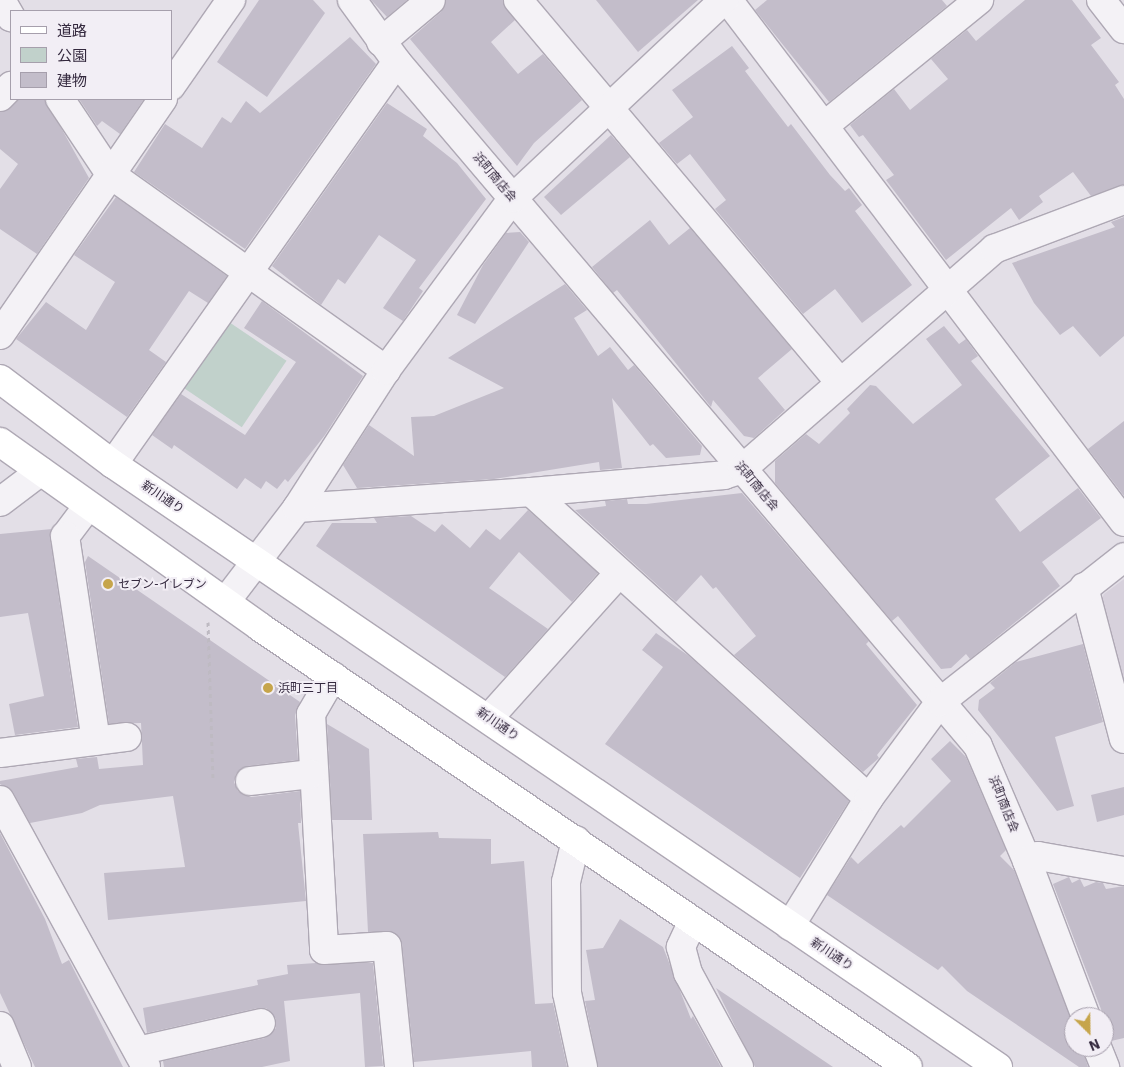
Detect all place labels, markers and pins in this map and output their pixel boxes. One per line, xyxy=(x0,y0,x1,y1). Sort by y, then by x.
place label: セブン-イレブン xyxy=(118,577,207,591)
marker: セブン-イレブン xyxy=(102,578,114,590)
place label: 浜町三丁目 xyxy=(278,681,338,695)
marker: 浜町三丁目 xyxy=(262,682,274,694)

